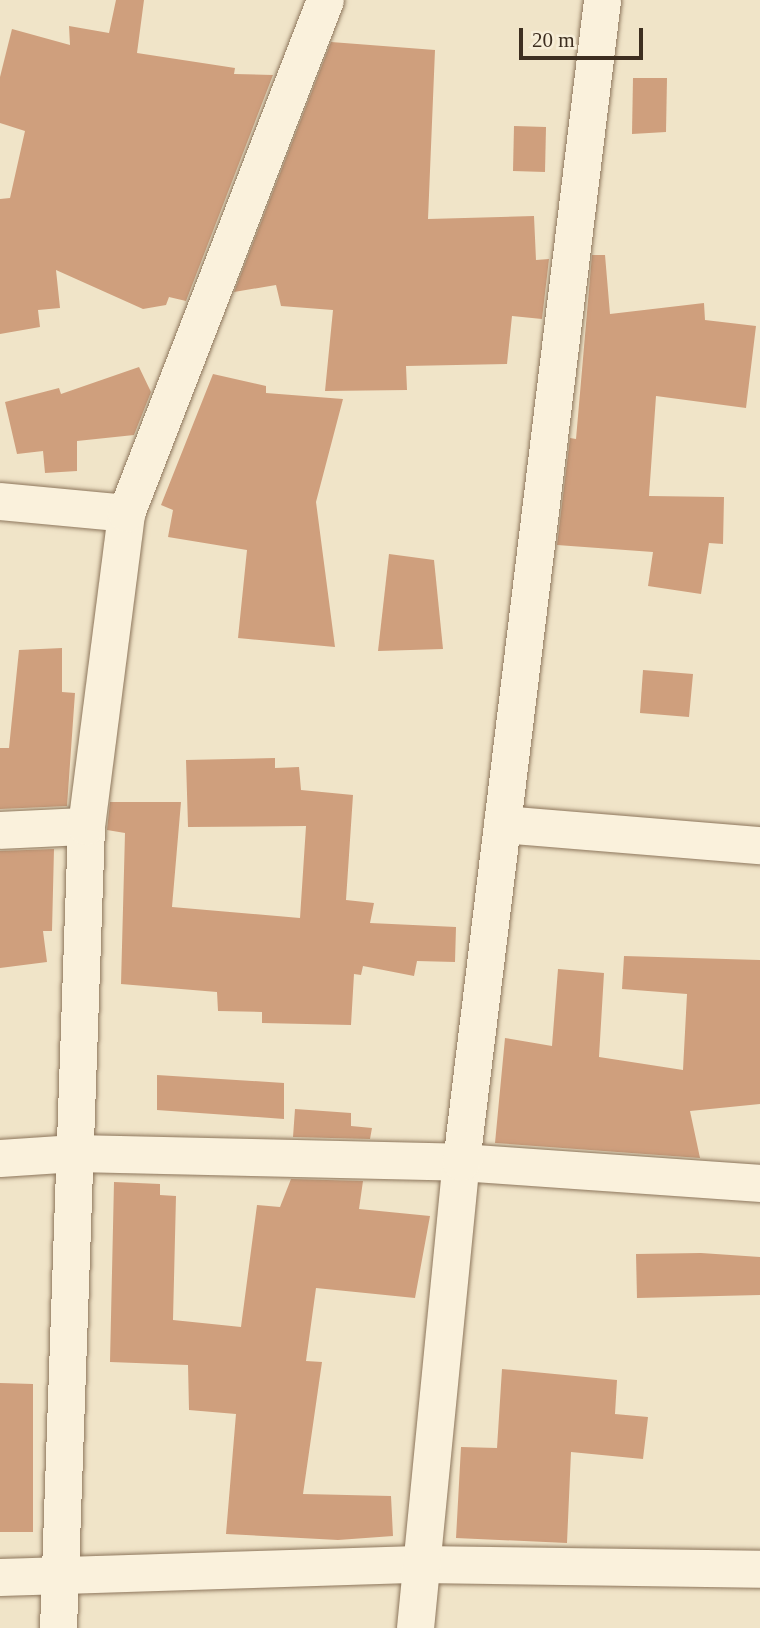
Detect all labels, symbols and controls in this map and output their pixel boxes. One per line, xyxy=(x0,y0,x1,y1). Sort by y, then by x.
scale bar xyxy=(522,14,646,58)
text: 20 m xyxy=(532,28,575,52)

